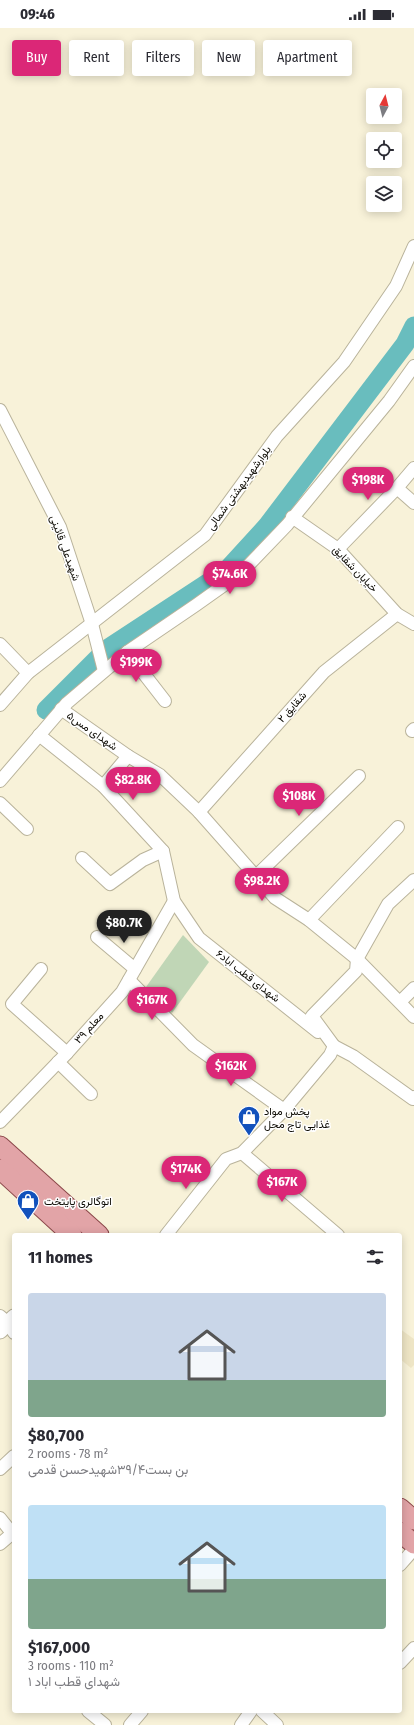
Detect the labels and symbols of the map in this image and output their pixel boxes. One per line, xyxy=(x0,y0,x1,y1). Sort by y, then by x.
north arrow xyxy=(366,88,402,124)
street label: بلوارشهیدبهشتی شمالی xyxy=(204,443,274,533)
pin: $198K xyxy=(340,467,396,501)
street label: شهیدعلی قائینی xyxy=(47,513,83,583)
street label: خیابان شقایق xyxy=(330,543,380,595)
pin: $74.6K xyxy=(197,561,263,595)
pin: $199K xyxy=(108,649,164,683)
street label: شقایق ۲ xyxy=(275,689,310,725)
street label: شهدای مس۵ xyxy=(64,709,120,753)
pin: $82.8K xyxy=(100,767,166,801)
pin: $108K xyxy=(271,783,327,817)
pin: $98.2K xyxy=(229,868,295,902)
pin: $80.7K xyxy=(91,910,157,944)
street label: شهدای قطب اباد۶ xyxy=(213,947,283,1005)
pin: $167K xyxy=(124,987,180,1021)
street label: معلم ۳۹ xyxy=(72,1010,107,1047)
pin: $162K xyxy=(203,1053,259,1087)
shop icon: پخش مواد غذایی تاج محل xyxy=(236,1104,262,1137)
place label: پخش مواد غذایی تاج محل xyxy=(264,1105,330,1132)
pin: $174K xyxy=(158,1156,214,1190)
pin: $167K xyxy=(254,1169,310,1203)
shop icon: اتوگالری پایتخت xyxy=(15,1188,41,1221)
place label: اتوگالری پایتخت xyxy=(44,1195,112,1209)

